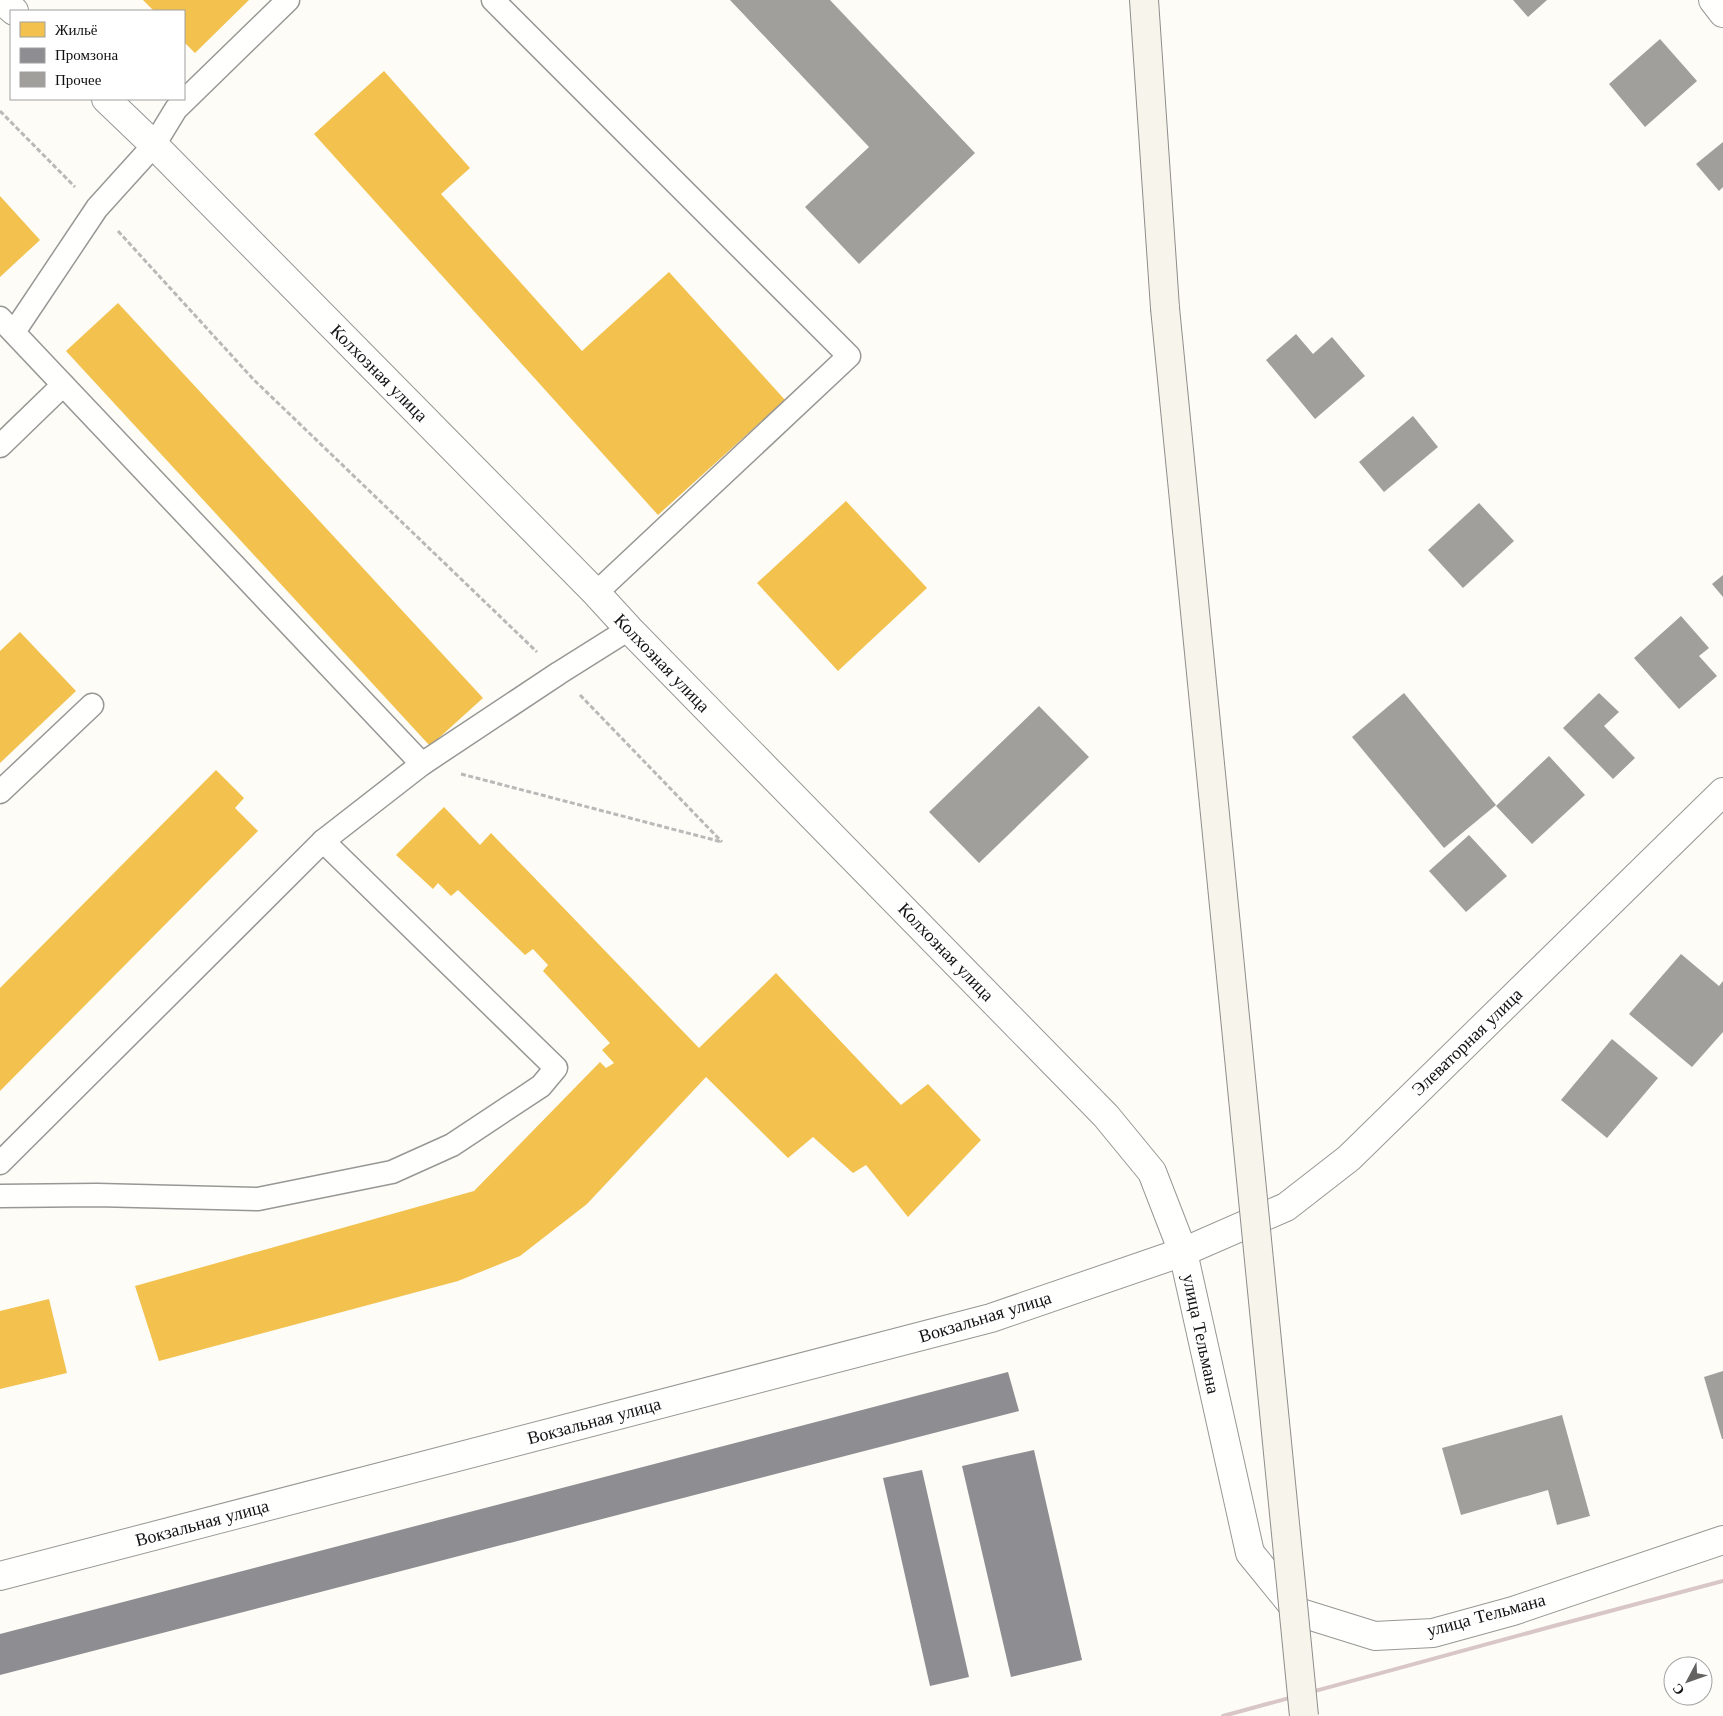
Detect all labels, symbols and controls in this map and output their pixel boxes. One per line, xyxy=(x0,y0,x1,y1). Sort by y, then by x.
legend xyxy=(10,10,185,100)
text: Жильё xyxy=(55,20,98,39)
text: Промзона xyxy=(55,45,118,64)
text: Прочее xyxy=(55,70,102,89)
street label: Колхозная улица xyxy=(326,320,432,426)
street label: Колхозная улица xyxy=(609,609,715,717)
street label: Колхозная улица xyxy=(893,898,999,1006)
street label: Элеваторная улица xyxy=(1407,984,1527,1100)
street label: улица Тельмана xyxy=(1178,1272,1224,1396)
street label: Вокзальная улица xyxy=(916,1286,1054,1348)
street label: Вокзальная улица xyxy=(525,1393,663,1449)
street label: Вокзальная улица xyxy=(133,1495,271,1551)
street label: улица Тельмана xyxy=(1424,1589,1548,1641)
north arrow xyxy=(1663,1656,1713,1706)
text: С xyxy=(1668,1680,1688,1699)

